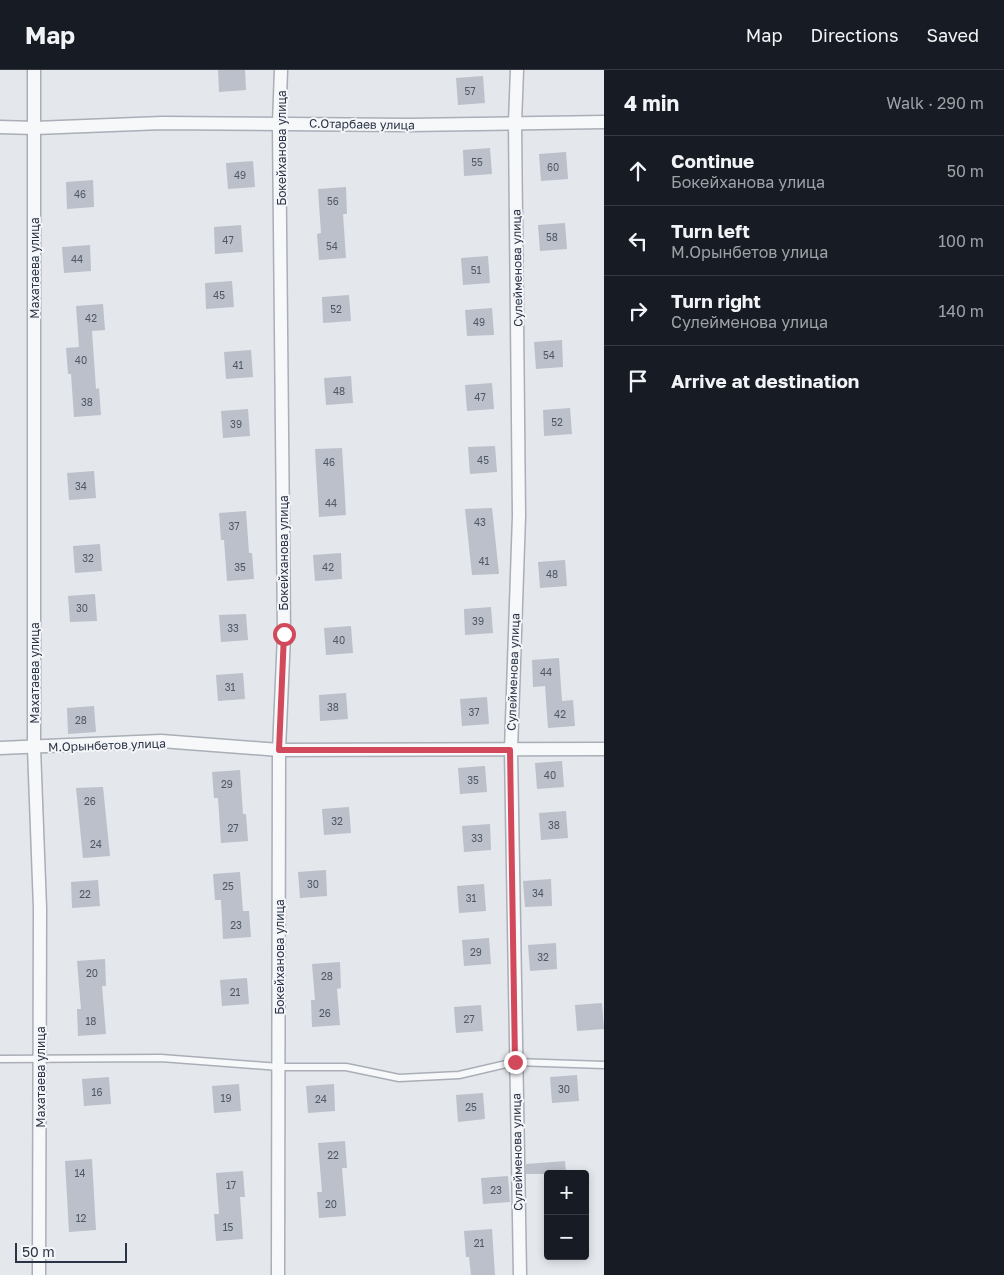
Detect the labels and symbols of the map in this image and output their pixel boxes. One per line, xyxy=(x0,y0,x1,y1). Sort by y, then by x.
house number: 57 xyxy=(464,85,476,97)
street label: Бокейханова улица xyxy=(274,90,289,206)
street label: С.Отарбаев улица xyxy=(309,116,415,132)
house number: 55 xyxy=(471,156,483,168)
house number: 60 xyxy=(547,161,559,173)
house number: 49 xyxy=(234,169,246,181)
house number: 46 xyxy=(74,188,86,200)
house number: 56 xyxy=(327,195,339,207)
street label: Сулейменова улица xyxy=(508,209,526,327)
street label: Махатаева улица xyxy=(27,217,42,319)
house number: 58 xyxy=(546,231,558,243)
house number: 47 xyxy=(222,234,234,246)
house number: 54 xyxy=(326,240,338,252)
house number: 44 xyxy=(71,253,83,265)
house number: 51 xyxy=(471,264,481,276)
house number: 45 xyxy=(213,289,225,301)
house number: 52 xyxy=(330,303,342,315)
house number: 42 xyxy=(85,312,97,324)
house number: 49 xyxy=(473,316,485,328)
house number: 54 xyxy=(543,349,555,361)
house number: 40 xyxy=(75,354,87,366)
house number: 41 xyxy=(233,359,244,371)
house number: 48 xyxy=(333,385,345,397)
house number: 47 xyxy=(474,391,486,403)
house number: 38 xyxy=(81,396,93,408)
house number: 52 xyxy=(551,416,563,428)
house number: 39 xyxy=(230,418,242,430)
house number: 45 xyxy=(477,454,489,466)
house number: 46 xyxy=(323,456,335,468)
house number: 34 xyxy=(75,480,87,492)
street label: Бокейханова улица xyxy=(276,495,291,611)
house number: 44 xyxy=(325,497,337,509)
house number: 43 xyxy=(474,516,486,528)
house number: 37 xyxy=(228,520,240,532)
house number: 32 xyxy=(82,552,94,564)
house number: 41 xyxy=(479,555,490,567)
house number: 35 xyxy=(234,561,246,573)
house number: 42 xyxy=(322,561,334,573)
house number: 48 xyxy=(546,568,558,580)
house number: 30 xyxy=(76,602,88,614)
street label: Сулейменова улица xyxy=(503,613,523,731)
house number: 39 xyxy=(472,615,484,627)
street label: Махатаева улица xyxy=(27,622,42,724)
house number: 33 xyxy=(227,622,239,634)
route start xyxy=(273,623,296,646)
house number: 40 xyxy=(333,634,345,646)
house number: 44 xyxy=(540,666,552,678)
house number: 31 xyxy=(225,681,235,693)
house number: 38 xyxy=(327,701,339,713)
house number: 37 xyxy=(468,706,480,718)
house number: 42 xyxy=(554,708,566,720)
house number: 28 xyxy=(75,714,87,726)
street label: М.Орынбетов улица xyxy=(48,735,166,755)
house number: 40 xyxy=(544,769,556,781)
house number: 35 xyxy=(467,774,479,786)
house number: 29 xyxy=(221,778,233,790)
house number: 26 xyxy=(84,795,96,807)
house number: 32 xyxy=(331,815,343,827)
house number: 38 xyxy=(548,819,560,831)
house number: 27 xyxy=(227,822,239,834)
house number: 33 xyxy=(471,832,483,844)
house number: 24 xyxy=(90,838,102,850)
house number: 30 xyxy=(307,878,319,890)
house number: 25 xyxy=(222,880,234,892)
house number: 34 xyxy=(532,887,544,899)
house number: 22 xyxy=(79,888,91,900)
house number: 31 xyxy=(466,892,476,904)
street label: Бокейханова улица xyxy=(272,899,287,1015)
house number: 23 xyxy=(230,919,242,931)
house number: 29 xyxy=(470,946,482,958)
house number: 32 xyxy=(537,951,549,963)
house number: 20 xyxy=(86,967,98,979)
house number: 28 xyxy=(321,970,333,982)
house number: 21 xyxy=(230,986,240,998)
house number: 26 xyxy=(319,1007,331,1019)
house number: 27 xyxy=(463,1013,475,1025)
house number: 18 xyxy=(86,1015,96,1027)
street label: Махатаева улица xyxy=(33,1026,48,1128)
route end xyxy=(504,1051,527,1074)
house number: 30 xyxy=(558,1083,570,1095)
house number: 16 xyxy=(92,1086,102,1098)
house number: 19 xyxy=(221,1092,231,1104)
house number: 24 xyxy=(315,1093,327,1105)
street label: Сулейменова улица xyxy=(508,1093,526,1211)
house number: 25 xyxy=(465,1101,477,1113)
house number: 22 xyxy=(327,1149,339,1161)
house number: 14 xyxy=(75,1167,85,1179)
house number: 17 xyxy=(226,1179,236,1191)
house number: 23 xyxy=(490,1184,502,1196)
house number: 20 xyxy=(325,1198,337,1210)
house number: 12 xyxy=(76,1212,87,1224)
house number: 15 xyxy=(223,1221,234,1233)
house number: 21 xyxy=(474,1237,484,1249)
scale bar xyxy=(15,1240,128,1263)

